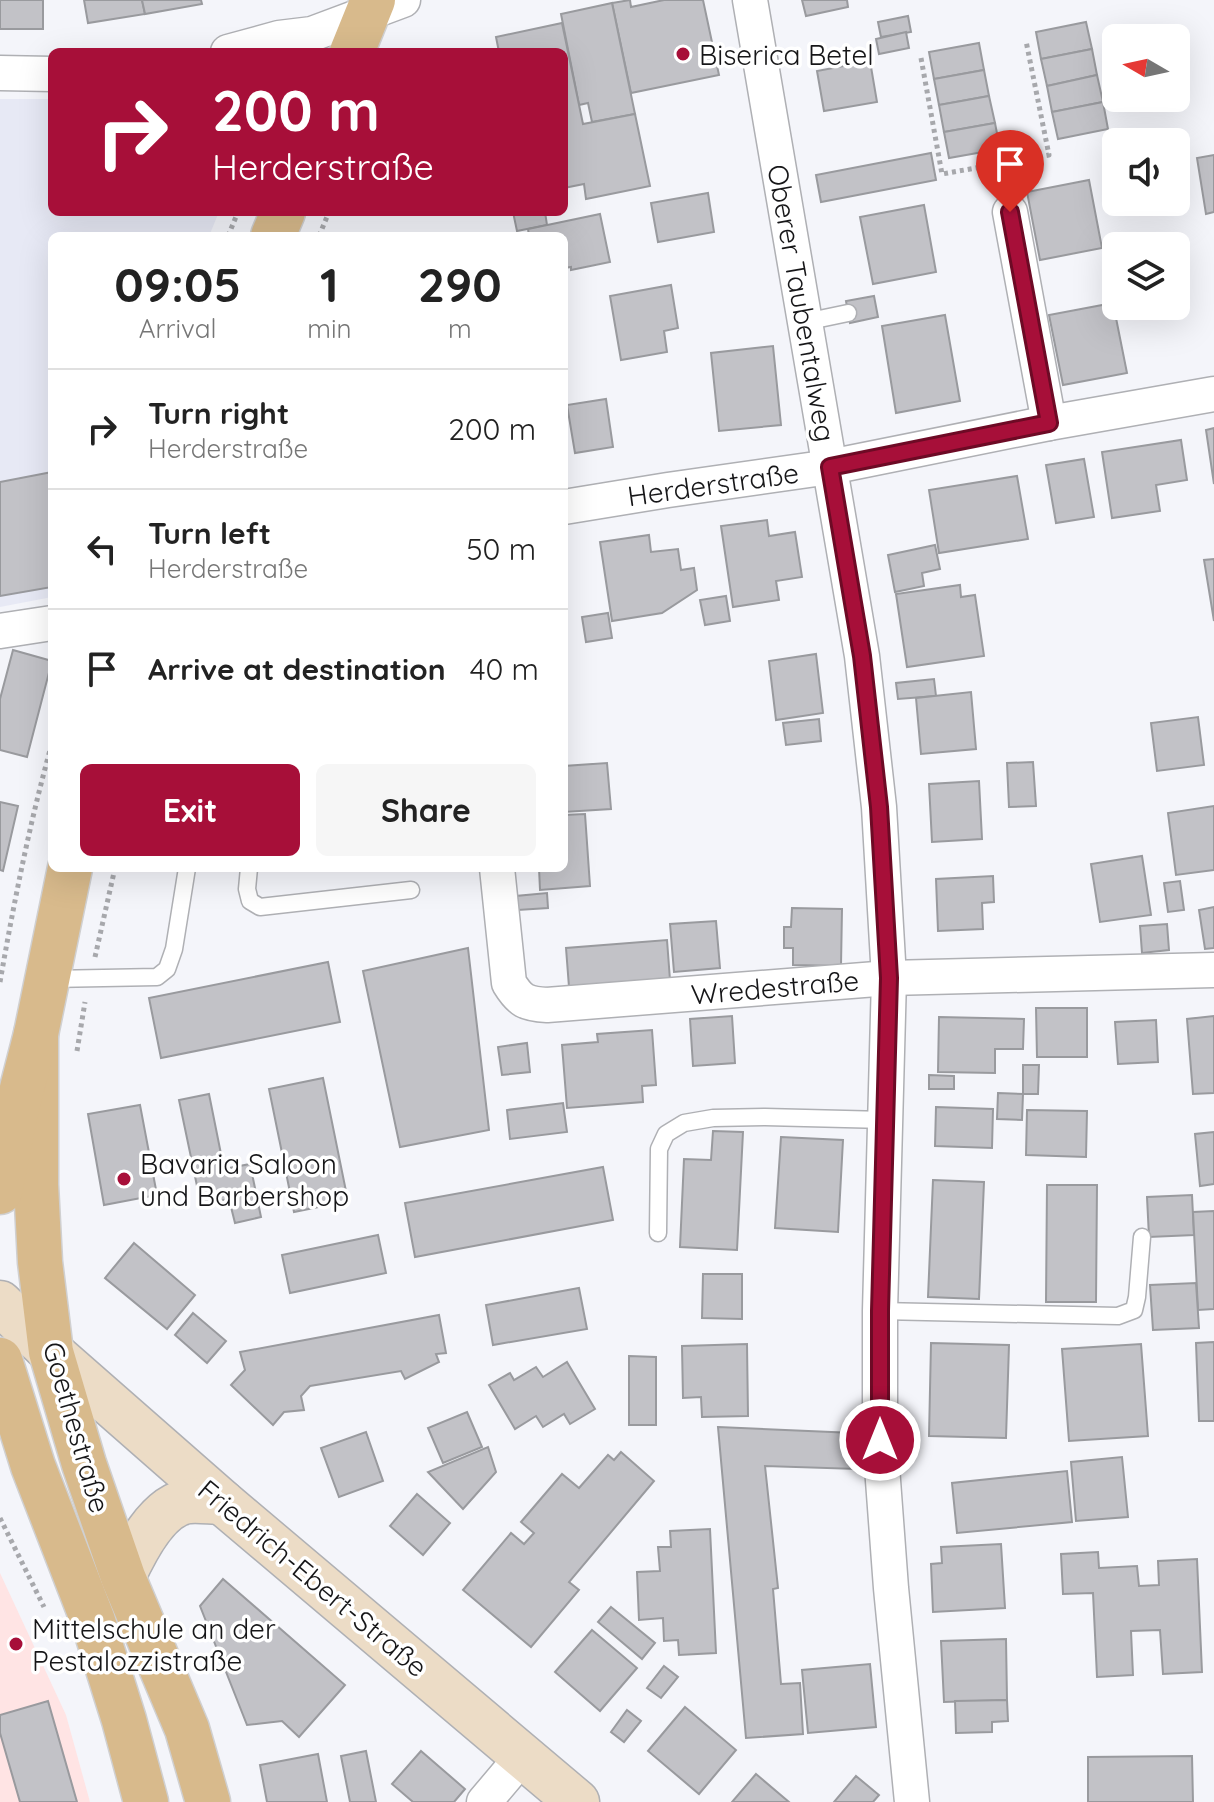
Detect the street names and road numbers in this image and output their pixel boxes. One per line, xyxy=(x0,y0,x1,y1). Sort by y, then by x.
street label: Oberer Taubentalweg xyxy=(760,162,844,444)
street label: Herderstraße xyxy=(625,455,801,513)
street label: Wredestraße xyxy=(690,962,860,1012)
street label: Goethestraße xyxy=(36,1337,118,1517)
street label: Friedrich-Ebert-Straße xyxy=(191,1472,435,1684)

